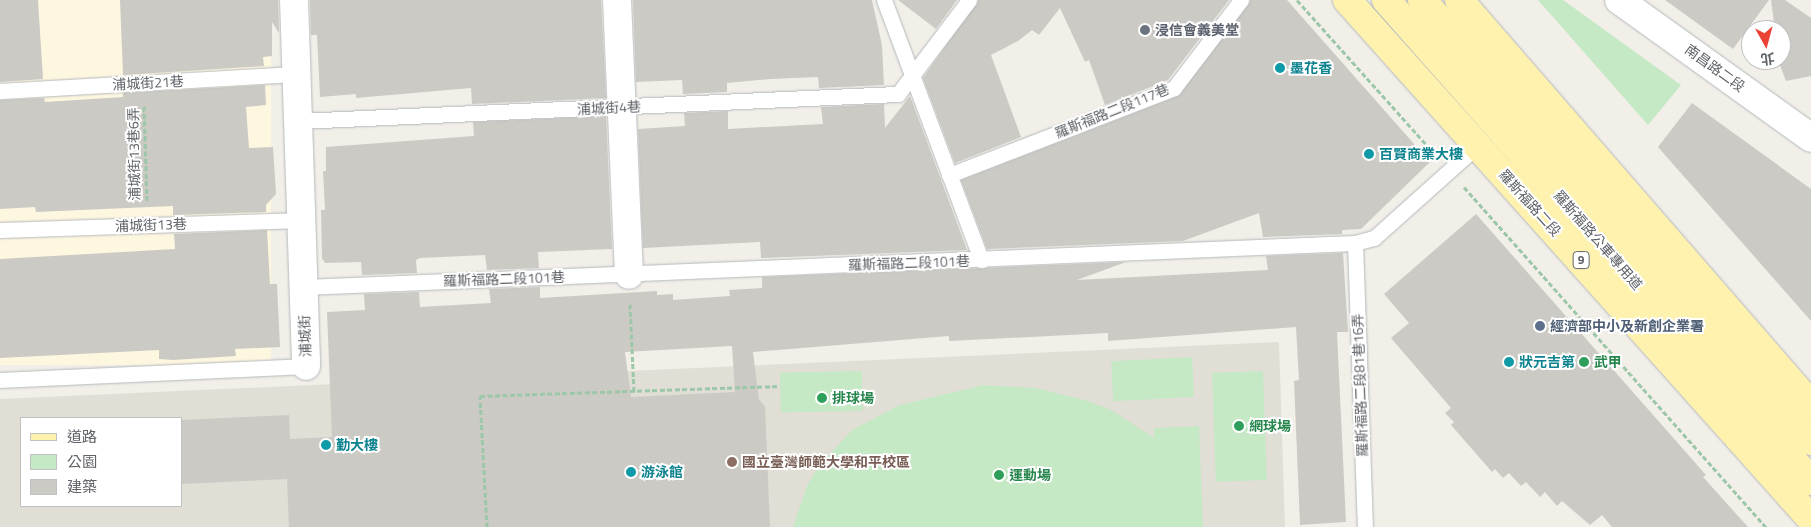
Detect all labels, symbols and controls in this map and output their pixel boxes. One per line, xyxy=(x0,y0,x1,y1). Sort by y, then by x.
north arrow xyxy=(1741,20,1791,70)
place label: 浸信會義美堂 xyxy=(1155,22,1239,38)
marker: 浸信會義美堂 xyxy=(1139,24,1151,36)
street label: 南昌路二段 xyxy=(1682,41,1748,95)
text: 北 xyxy=(1760,48,1776,71)
place label: 墨花香 xyxy=(1290,60,1332,76)
marker: 墨花香 xyxy=(1274,62,1286,74)
street label: 浦城街21巷 xyxy=(112,73,184,93)
street label: 羅斯福路二段117巷 xyxy=(1053,80,1171,142)
street label: 浦城街4巷 xyxy=(577,98,641,118)
street label: 浦城街13巷6弄 xyxy=(125,107,143,201)
place label: 百賢商業大樓 xyxy=(1379,146,1463,162)
marker: 百賢商業大樓 xyxy=(1363,148,1375,160)
street label: 羅斯福路二段 xyxy=(1496,166,1564,240)
street label: 羅斯福路公車專用道 xyxy=(1550,187,1646,293)
street label: 浦城街13巷 xyxy=(115,215,187,235)
road number: 9 xyxy=(1572,250,1590,270)
street label: 羅斯福路二段101巷 xyxy=(848,252,970,274)
street label: 羅斯福路二段101巷 xyxy=(443,268,565,290)
street label: 羅斯福路二段81巷16弄 xyxy=(1349,313,1371,457)
street label: 浦城街 xyxy=(296,315,314,357)
place label: 經濟部中小及新創企業署 xyxy=(1550,318,1704,334)
marker: 經濟部中小及新創企業署 xyxy=(1534,320,1546,332)
place label: 狀元吉第 xyxy=(1519,354,1575,370)
place label: 武甲 xyxy=(1594,354,1622,370)
marker: 狀元吉第 xyxy=(1503,356,1515,368)
marker: 武甲 xyxy=(1578,356,1590,368)
place label: 排球場 xyxy=(832,390,874,406)
marker: 排球場 xyxy=(816,392,828,404)
legend xyxy=(20,417,182,507)
place label: 網球場 xyxy=(1249,418,1291,434)
marker: 網球場 xyxy=(1233,420,1245,432)
text: 道路 xyxy=(67,425,97,448)
place label: 勤大樓 xyxy=(336,437,378,453)
marker: 勤大樓 xyxy=(320,439,332,451)
text: 公園 xyxy=(67,450,97,473)
place label: 國立臺灣師範大學和平校區 xyxy=(742,454,910,470)
marker: 國立臺灣師範大學和平校區 xyxy=(726,456,738,468)
place label: 游泳館 xyxy=(641,464,683,480)
marker: 游泳館 xyxy=(625,466,637,478)
place label: 運動場 xyxy=(1009,467,1051,483)
marker: 運動場 xyxy=(993,469,1005,481)
text: 建築 xyxy=(67,475,97,498)

